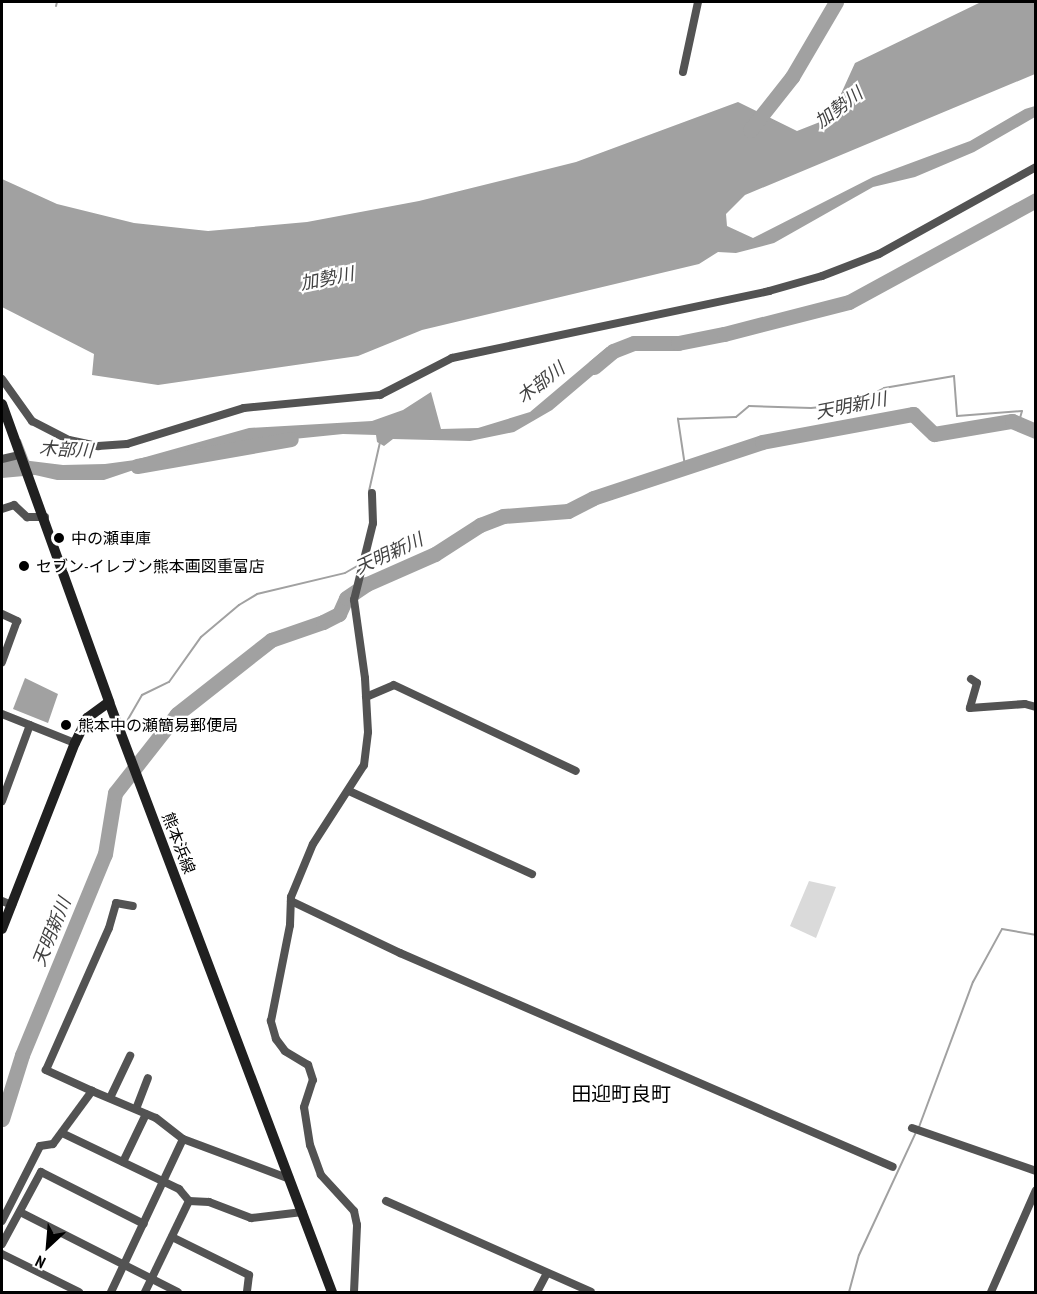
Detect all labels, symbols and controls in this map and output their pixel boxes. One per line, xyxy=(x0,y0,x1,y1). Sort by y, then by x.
water label: 加勢川 xyxy=(811,83,867,133)
water label: 加勢川 xyxy=(298,263,356,295)
water label: 木部川 xyxy=(513,358,569,408)
water label: 天明新川 xyxy=(814,389,888,423)
water label: 木部川 xyxy=(38,438,94,462)
place label: 中の瀬車庫 xyxy=(71,528,151,548)
water label: 天明新川 xyxy=(352,529,426,579)
marker: 中の瀬車庫 xyxy=(52,531,66,545)
place label: セブン-イレブン熊本画図重富店 xyxy=(36,556,265,576)
marker: セブン-イレブン熊本画図重富店 xyxy=(17,559,31,573)
place label: 熊本中の瀬簡易郵便局 xyxy=(78,715,238,735)
marker: 熊本中の瀬簡易郵便局 xyxy=(59,718,73,732)
street label: 熊本浜線 xyxy=(159,810,199,876)
water label: 天明新川 xyxy=(29,895,75,969)
district label: 田迎町良町 xyxy=(571,1082,671,1106)
north arrow xyxy=(18,1216,78,1276)
text: N xyxy=(32,1251,48,1273)

